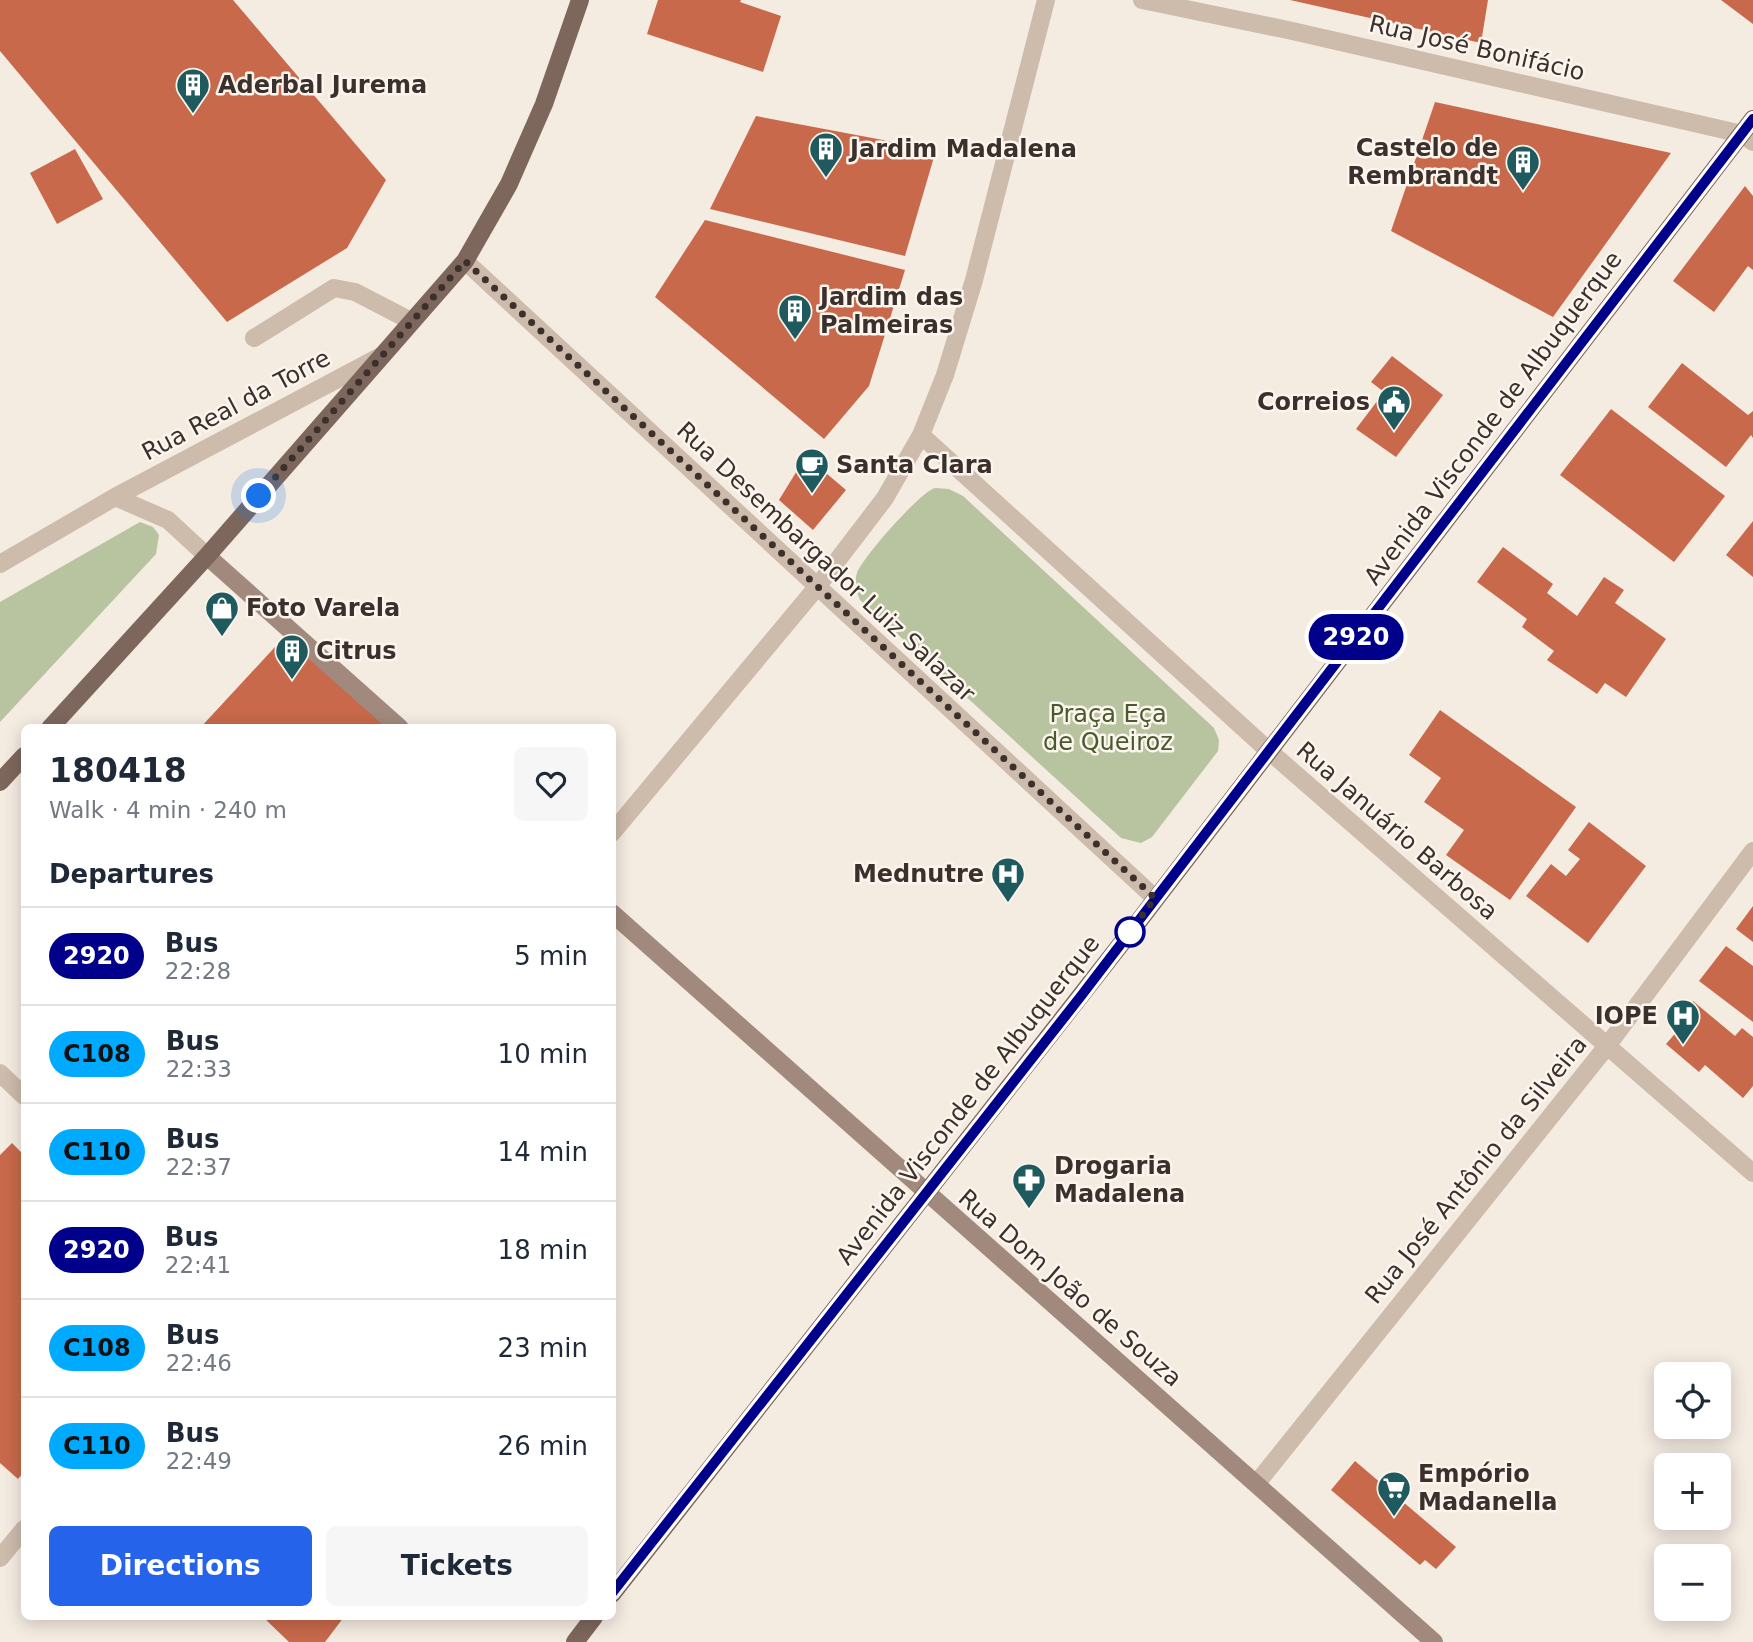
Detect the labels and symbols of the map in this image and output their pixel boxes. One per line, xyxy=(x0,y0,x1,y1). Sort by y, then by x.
street label: Rua José Bonifácio xyxy=(1366,10,1588,86)
building icon: Aderbal Jurema xyxy=(174,66,212,115)
place label: Aderbal Jurema xyxy=(218,71,427,99)
building icon: Jardim Madalena xyxy=(807,130,845,179)
place label: Castelo de Rembrandt xyxy=(1347,134,1498,190)
place label: Jardim Madalena xyxy=(848,135,1077,163)
building icon: Castelo de Rembrandt xyxy=(1504,143,1542,192)
street label: Avenida Visconde de Albuquerque xyxy=(1358,246,1628,590)
place label: Jardim das Palmeiras xyxy=(818,283,963,339)
building icon: Jardim das Palmeiras xyxy=(776,292,814,341)
street label: Rua Real da Torre xyxy=(137,344,335,466)
public building icon: Correios xyxy=(1375,383,1413,432)
place label: Correios xyxy=(1257,388,1370,416)
street label: Rua Desembargador Luiz Salazar xyxy=(671,416,981,708)
cafe icon: Santa Clara xyxy=(793,446,831,495)
place label: Santa Clara xyxy=(836,451,993,479)
your location xyxy=(241,478,276,513)
shop icon: Foto Varela xyxy=(203,589,241,638)
place label: Foto Varela xyxy=(246,594,400,622)
line badge: 2920 xyxy=(1307,614,1405,660)
building icon: Citrus xyxy=(273,632,311,681)
place label: Citrus xyxy=(316,637,397,665)
park label: Praça Eça de Queiroz xyxy=(1043,700,1173,756)
street label: Rua Januário Barbosa xyxy=(1291,736,1503,926)
hospital icon: Mednutre xyxy=(989,855,1027,904)
place label: Mednutre xyxy=(853,860,984,888)
unlabelled marker xyxy=(1115,917,1145,947)
street label: Avenida Visconde de Albuquerque xyxy=(831,930,1105,1270)
hospital icon: IOPE xyxy=(1664,997,1702,1046)
place label: IOPE xyxy=(1595,1002,1658,1030)
street label: Rua José Antônio da Silveira xyxy=(1359,1031,1593,1309)
place label: Drogaria Madalena xyxy=(1054,1152,1185,1208)
pharmacy icon: Drogaria Madalena xyxy=(1010,1161,1048,1210)
street label: Rua Dom João de Souza xyxy=(953,1184,1187,1392)
place label: Empório Madanella xyxy=(1418,1460,1557,1516)
supermarket icon: Empório Madanella xyxy=(1375,1469,1413,1518)

